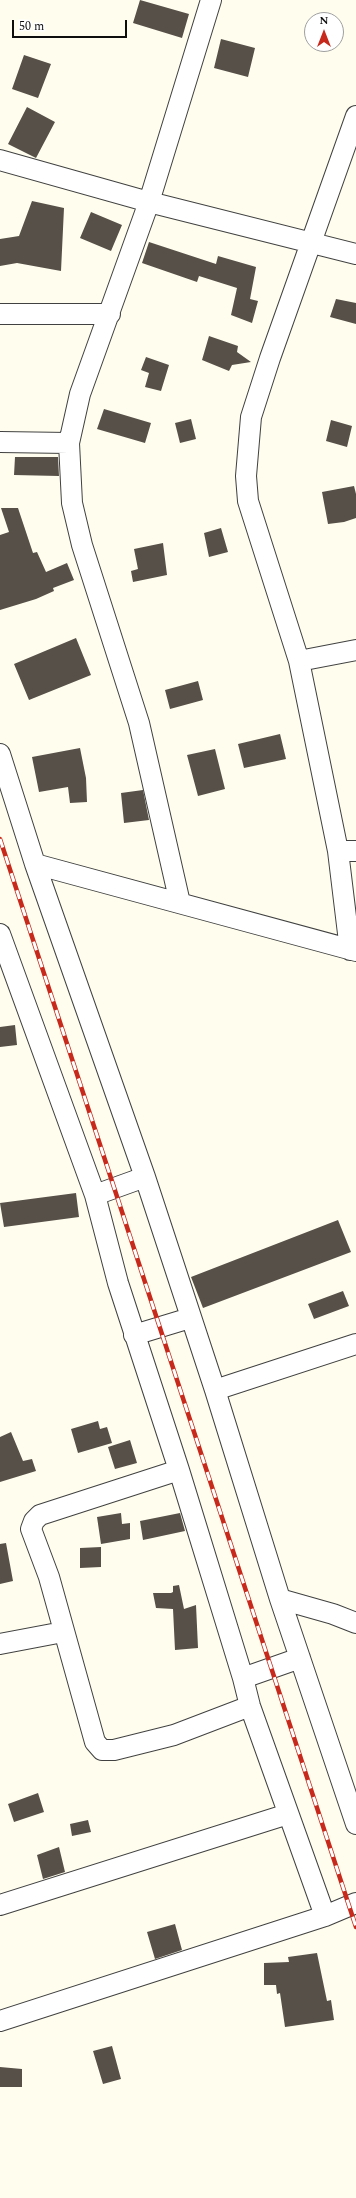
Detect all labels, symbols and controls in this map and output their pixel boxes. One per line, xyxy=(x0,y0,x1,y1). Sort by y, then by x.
scale bar xyxy=(14,12,129,38)
north arrow xyxy=(304,12,344,52)
text: N xyxy=(320,12,328,29)
text: 50 m xyxy=(19,17,44,36)

